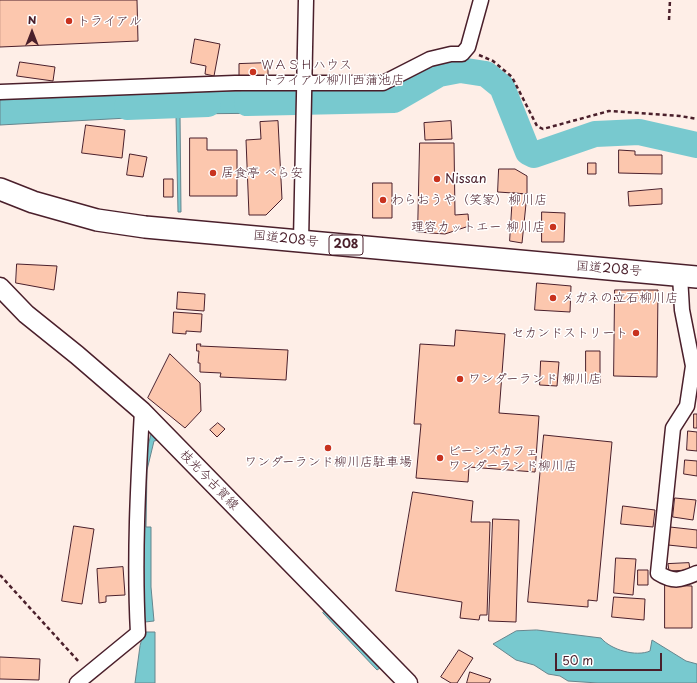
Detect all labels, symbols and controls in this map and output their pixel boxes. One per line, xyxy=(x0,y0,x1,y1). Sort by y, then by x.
text: N xyxy=(28,11,36,28)
north arrow xyxy=(12,12,52,52)
place label: トライアル xyxy=(77,13,142,29)
marker: トライアル xyxy=(64,16,74,26)
place label: ＷＡＳＨハウス トライアル柳川西蒲池店 xyxy=(261,57,404,88)
marker: ＷＡＳＨハウス トライアル柳川西蒲池店 xyxy=(248,67,258,77)
place label: 居食亭 べら安 xyxy=(221,165,303,181)
marker: 居食亭 べら安 xyxy=(208,168,218,178)
place label: Nissan xyxy=(445,171,487,187)
marker: Nissan xyxy=(432,174,442,184)
place label: わらおうや（笑家）柳川店 xyxy=(391,192,547,208)
marker: わらおうや（笑家）柳川店 xyxy=(378,195,388,205)
place label: 理容カットエー 柳川店 xyxy=(411,219,545,235)
marker: 理容カットエー 柳川店 xyxy=(548,222,558,232)
street label: 国道208号 xyxy=(252,228,320,250)
road number: 208 xyxy=(329,235,363,255)
street label: 国道208号 xyxy=(575,258,643,280)
place label: メガネの立石柳川店 xyxy=(561,290,678,306)
marker: メガネの立石柳川店 xyxy=(548,293,558,303)
place label: セカンドストリート xyxy=(511,325,628,341)
marker: セカンドストリート xyxy=(631,328,641,338)
place label: ワンダーランド 柳川店 xyxy=(468,371,601,387)
marker: ワンダーランド 柳川店 xyxy=(455,374,465,384)
marker: ワンダーランド柳川店駐車場 xyxy=(323,443,333,453)
place label: ビーンズカフェ ワンダーランド柳川店 xyxy=(448,443,577,474)
street label: 枝光今古賀線 xyxy=(176,447,242,513)
marker: ビーンズカフェ ワンダーランド柳川店 xyxy=(435,453,445,463)
place label: ワンダーランド柳川店駐車場 xyxy=(244,454,412,470)
scale bar xyxy=(557,645,664,671)
text: 50 m xyxy=(562,651,593,669)

